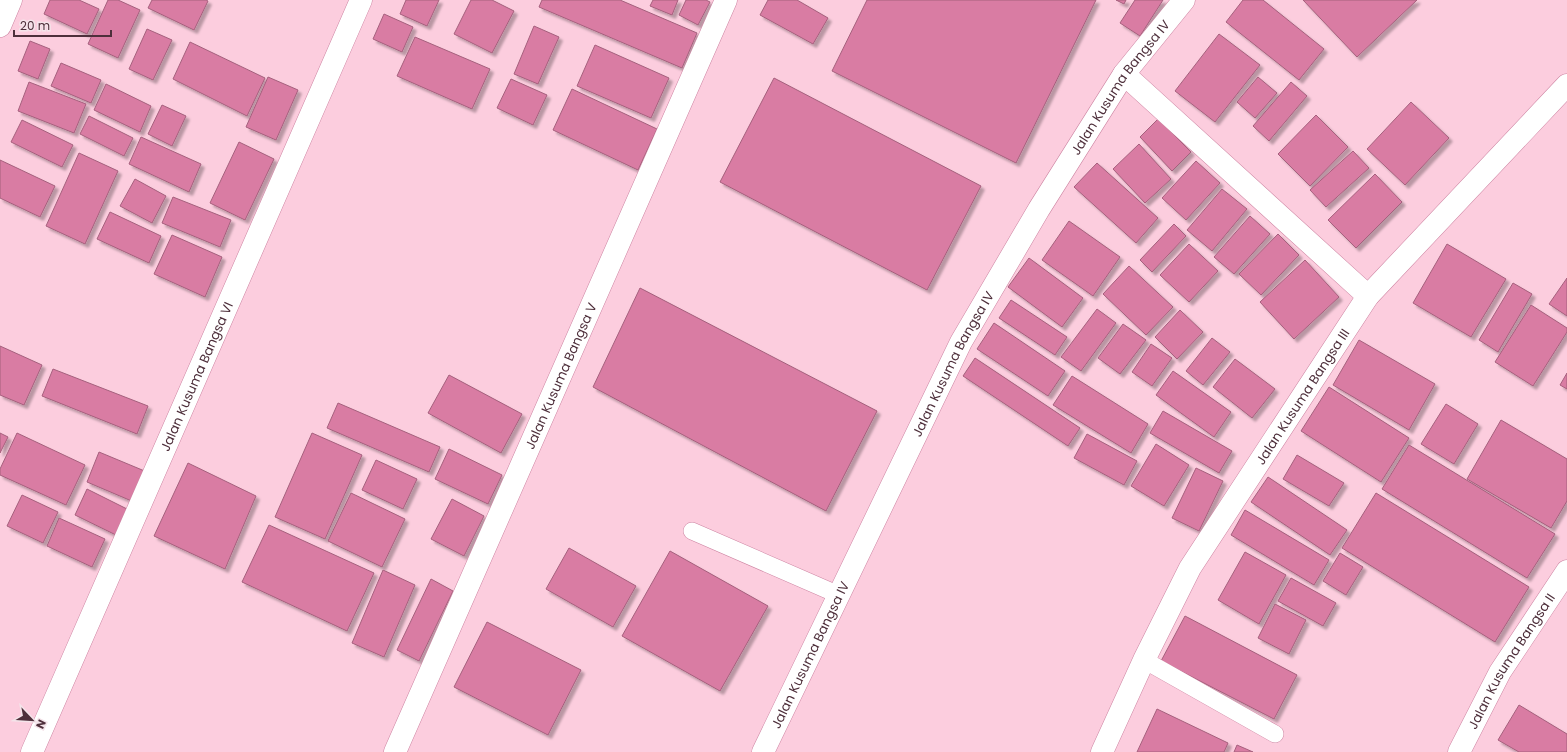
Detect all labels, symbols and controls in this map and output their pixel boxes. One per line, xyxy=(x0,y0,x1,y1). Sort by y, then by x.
scale bar xyxy=(14,12,111,38)
street label: Jalan Kusuma Bangsa IV xyxy=(1066,16,1175,159)
text: 20 m xyxy=(20,17,50,34)
street label: Jalan Kusuma Bangsa IV xyxy=(908,288,999,440)
street label: Jalan Kusuma Bangsa VI xyxy=(156,299,238,454)
street label: Jalan Kusuma Bangsa V xyxy=(520,300,602,452)
street label: Jalan Kusuma Bangsa III xyxy=(1251,325,1354,468)
street label: Jalan Kusuma Bangsa IV xyxy=(767,578,854,732)
street label: Jalan Kusuma Bangsa II xyxy=(1463,590,1560,732)
north arrow xyxy=(12,700,52,740)
text: N xyxy=(32,717,50,731)

